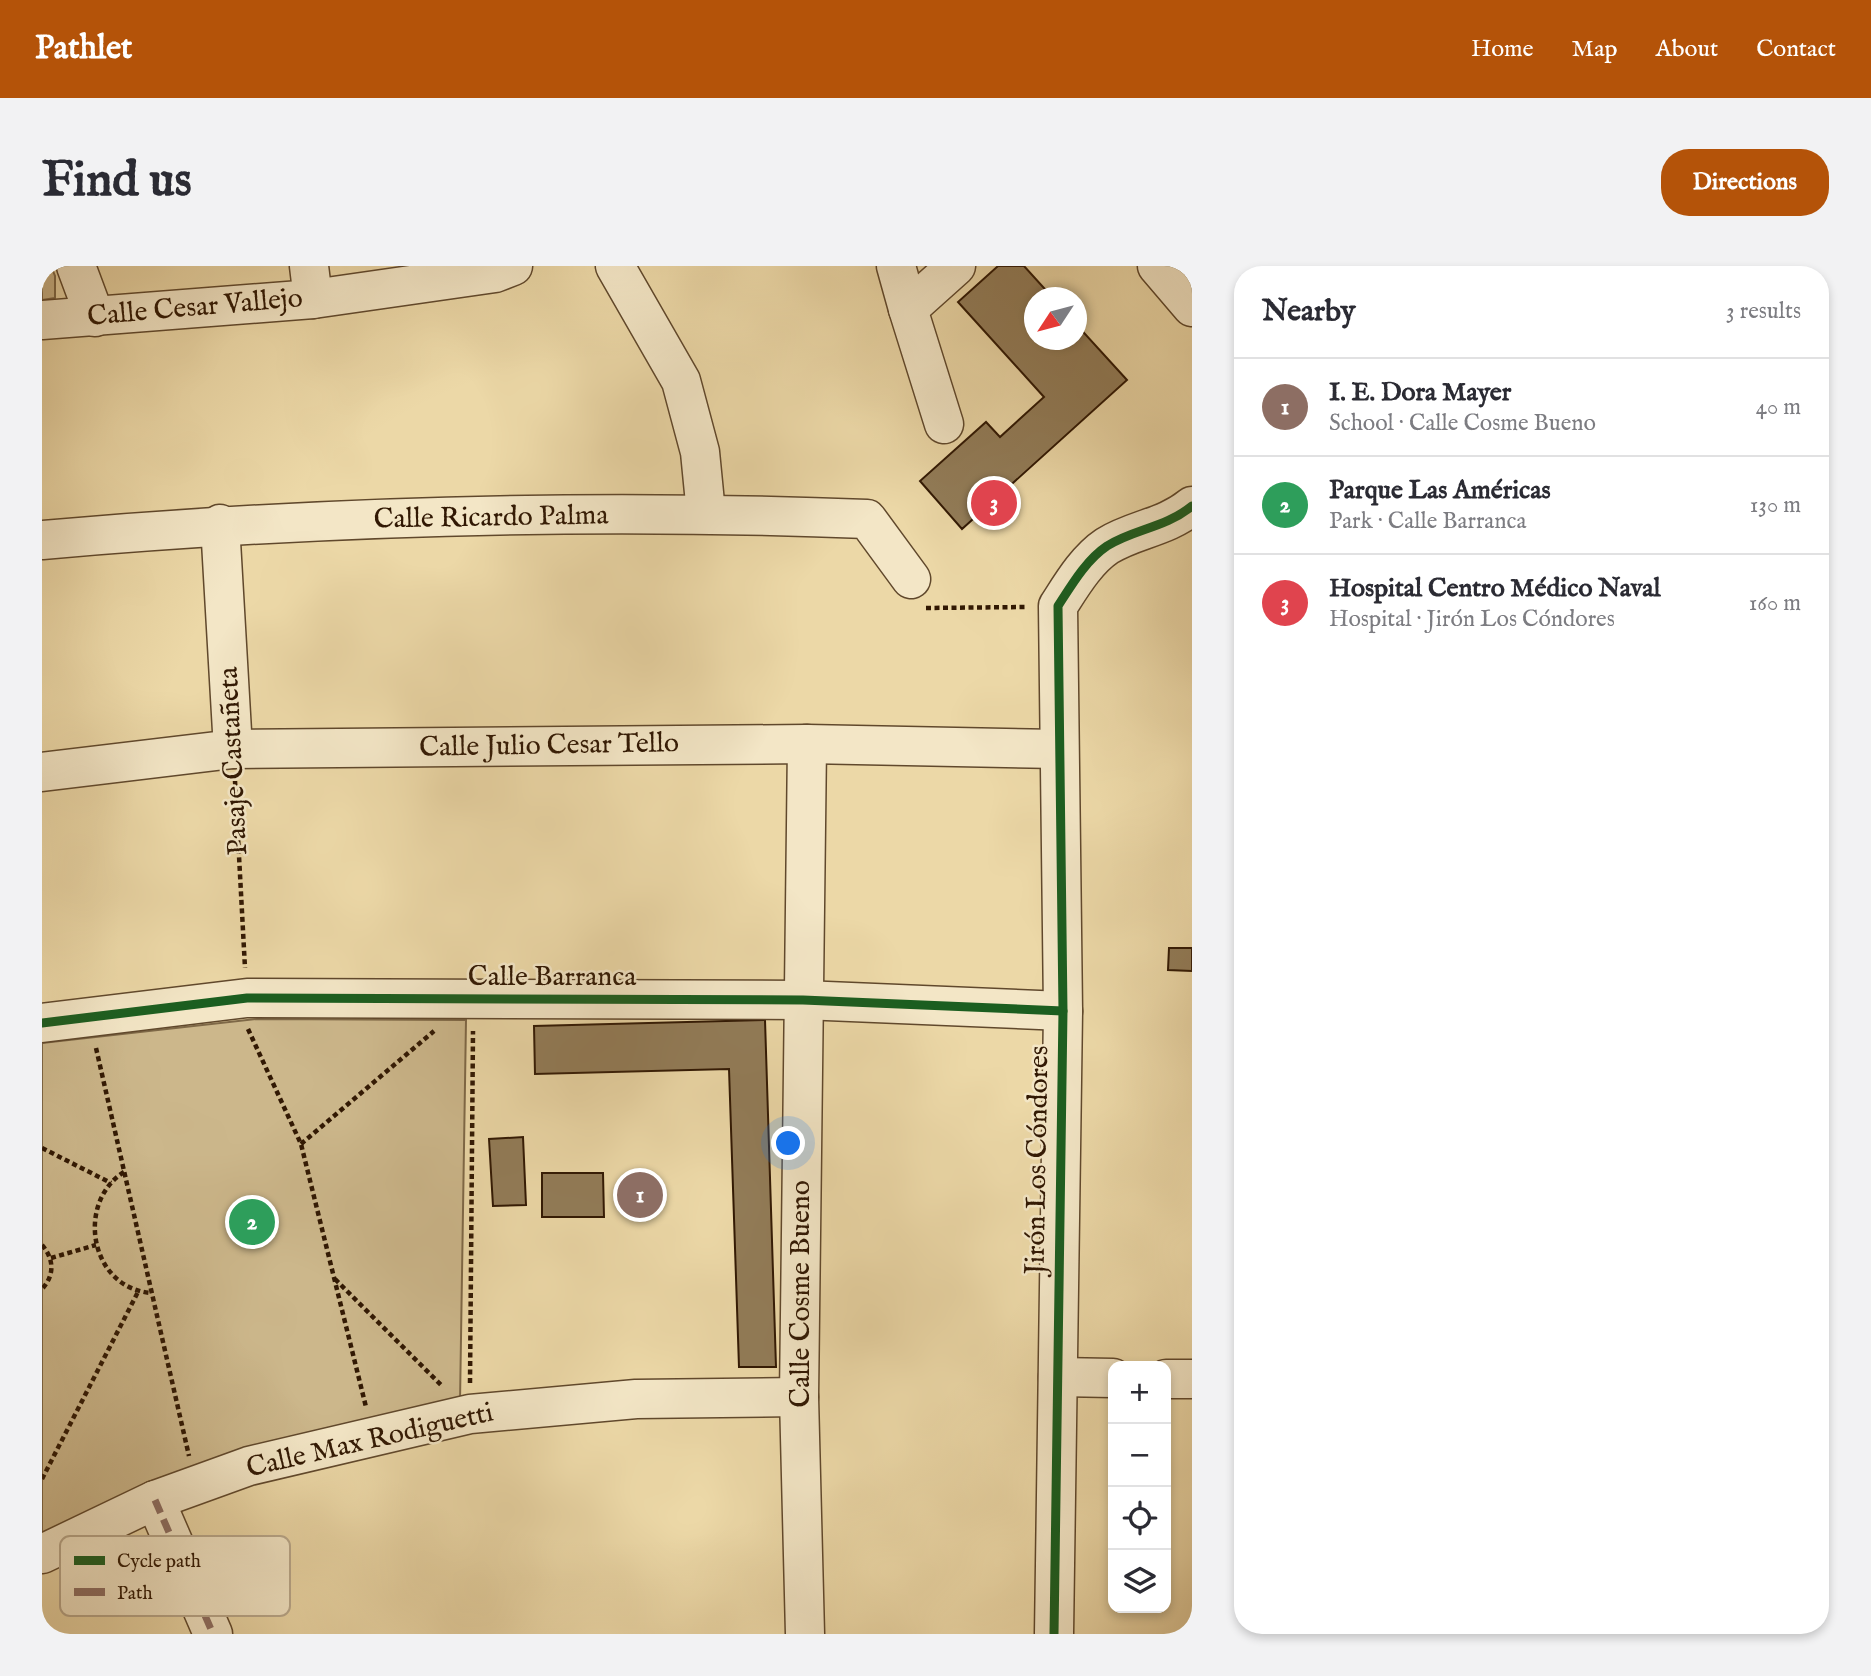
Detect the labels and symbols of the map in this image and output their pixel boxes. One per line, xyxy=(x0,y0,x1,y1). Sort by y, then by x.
street label: Calle Cesar Vallejo xyxy=(86,281,304,335)
north arrow xyxy=(1024,287,1087,350)
pin: 3 xyxy=(971,477,1017,529)
street label: Calle Ricardo Palma xyxy=(373,498,610,538)
street label: Pasaje Castañeta xyxy=(212,665,256,856)
street label: Calle Julio Cesar Tello xyxy=(419,726,679,766)
street label: Calle Barranca xyxy=(468,960,637,995)
street label: Jirón Los Cóndores xyxy=(1018,1045,1057,1278)
your location xyxy=(771,1126,805,1160)
pin: 1 xyxy=(617,1169,663,1221)
street label: Calle Cosme Bueno xyxy=(784,1180,819,1408)
pin: 2 xyxy=(229,1196,275,1248)
street label: Calle Max Rodiguetti xyxy=(243,1396,497,1486)
legend xyxy=(60,1536,290,1616)
text: Cycle path xyxy=(117,1550,201,1574)
text: Path xyxy=(117,1582,153,1606)

